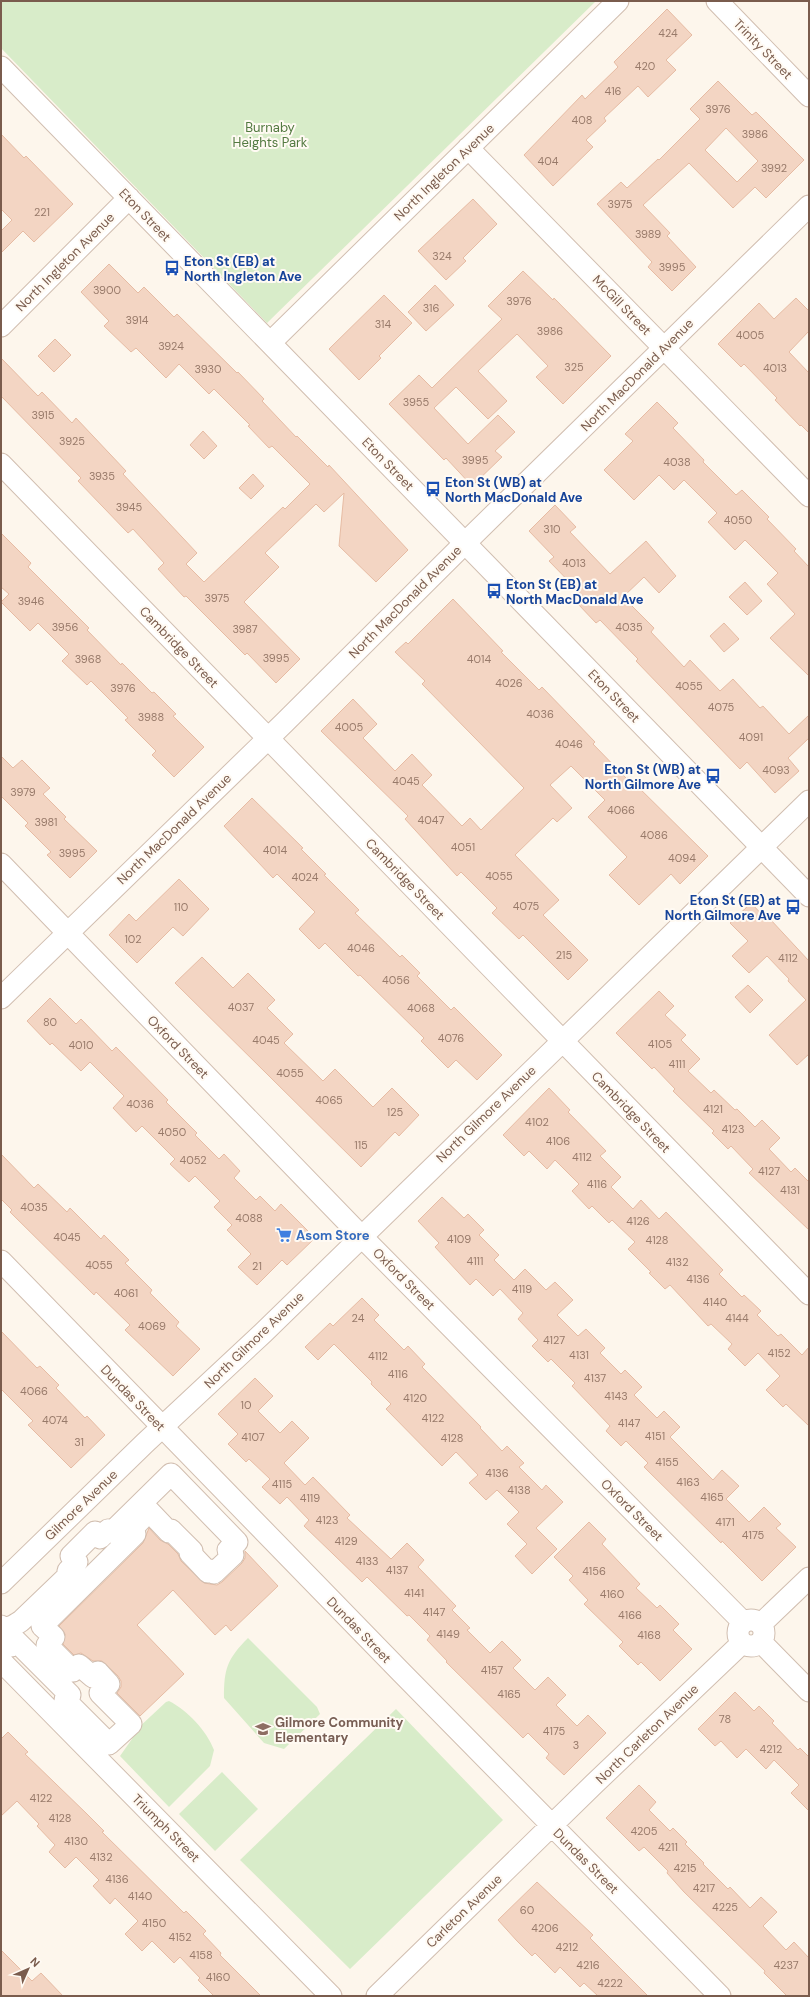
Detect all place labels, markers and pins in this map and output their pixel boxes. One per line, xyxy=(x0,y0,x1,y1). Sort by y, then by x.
place label: Eton St (EB) at North Ingleton Ave xyxy=(184,253,302,285)
bus stop icon: Eton St (EB) at North Ingleton Ave xyxy=(163,259,181,277)
place label: Eton St (WB) at North MacDonald Ave xyxy=(445,474,583,506)
bus stop icon: Eton St (WB) at North MacDonald Ave xyxy=(424,480,442,498)
place label: Eton St (EB) at North MacDonald Ave xyxy=(506,576,644,608)
bus stop icon: Eton St (EB) at North MacDonald Ave xyxy=(485,582,503,600)
place label: Eton St (WB) at North Gilmore Ave xyxy=(585,761,701,793)
bus stop icon: Eton St (WB) at North Gilmore Ave xyxy=(704,767,722,785)
place label: Eton St (EB) at North Gilmore Ave xyxy=(665,892,781,924)
bus stop icon: Eton St (EB) at North Gilmore Ave xyxy=(784,898,802,916)
supermarket icon: Asom Store xyxy=(275,1226,293,1244)
place label: Asom Store xyxy=(296,1227,370,1244)
place label: Gilmore Community Elementary xyxy=(275,1714,404,1746)
school or university icon: Gilmore Community Elementary xyxy=(254,1720,272,1738)

